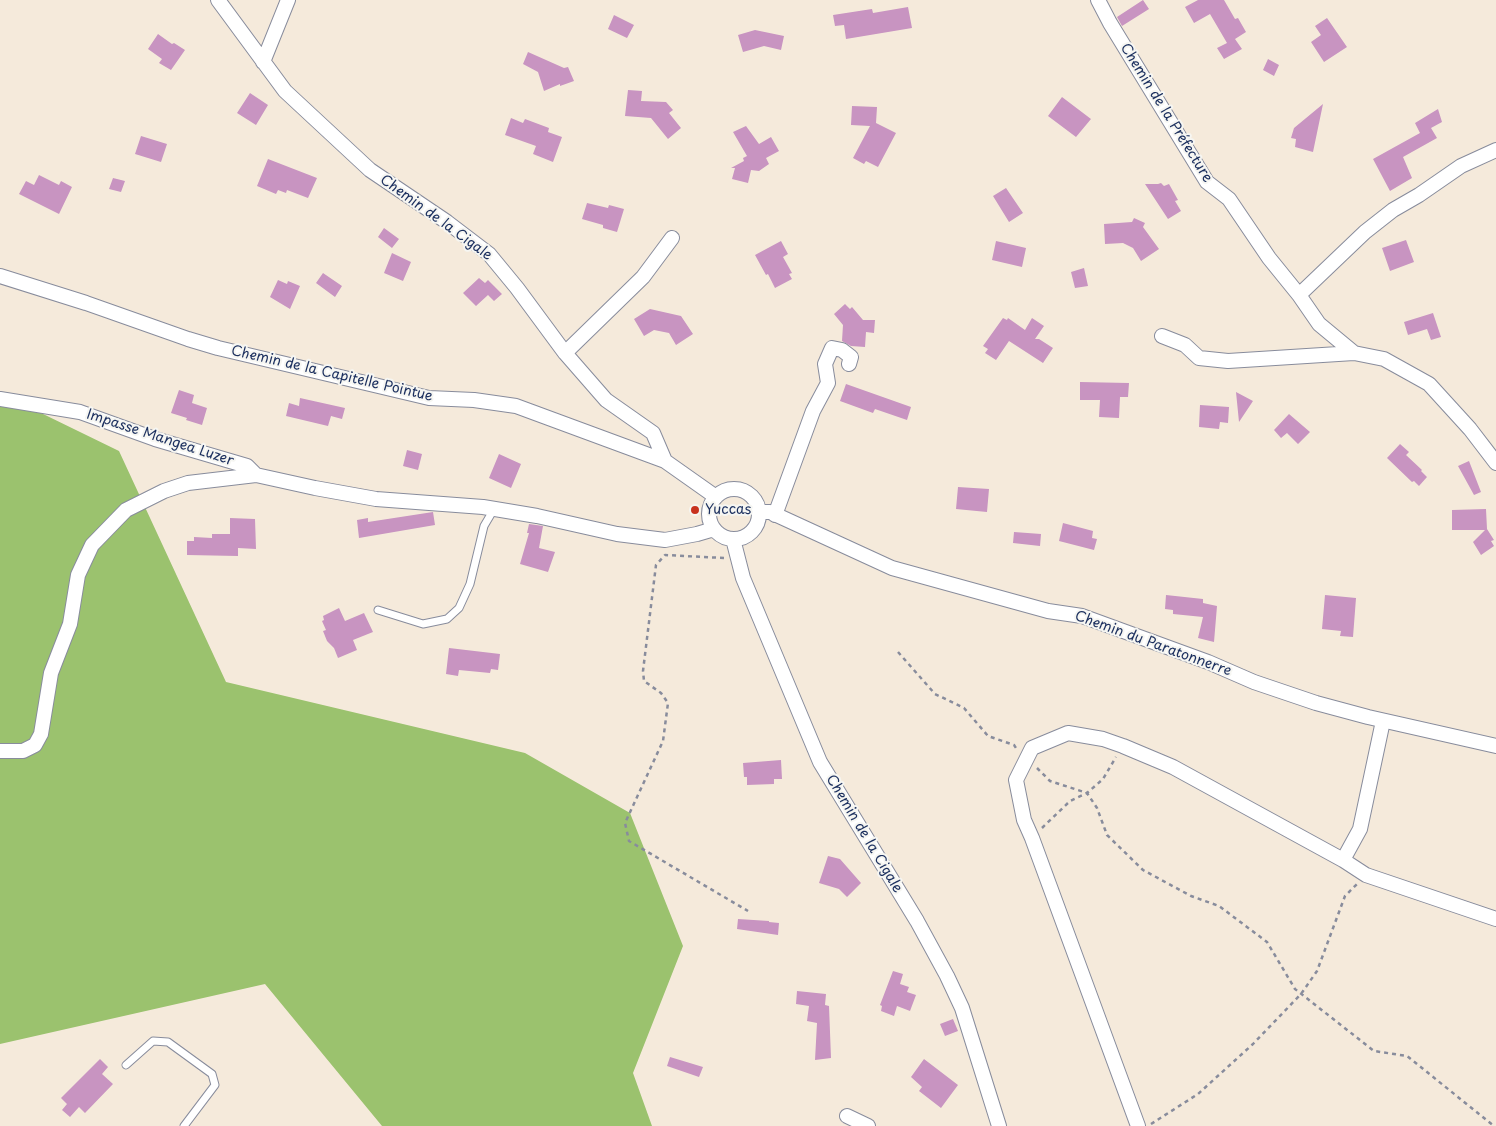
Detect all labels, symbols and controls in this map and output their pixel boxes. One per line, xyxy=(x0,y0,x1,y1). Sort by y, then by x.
street label: Chemin de la Préfecture xyxy=(1116,40,1216,186)
street label: Chemin de la Cigale xyxy=(377,172,495,264)
street label: Chemin de la Capitelle Pointue xyxy=(230,343,434,405)
street label: Impasse Mangea Luzer xyxy=(84,406,236,470)
place label: Yuccas xyxy=(705,502,751,518)
marker: Yuccas xyxy=(689,504,701,516)
street label: Chemin du Paratonnerre xyxy=(1072,608,1234,680)
street label: Chemin de la Cigale xyxy=(822,772,906,896)

